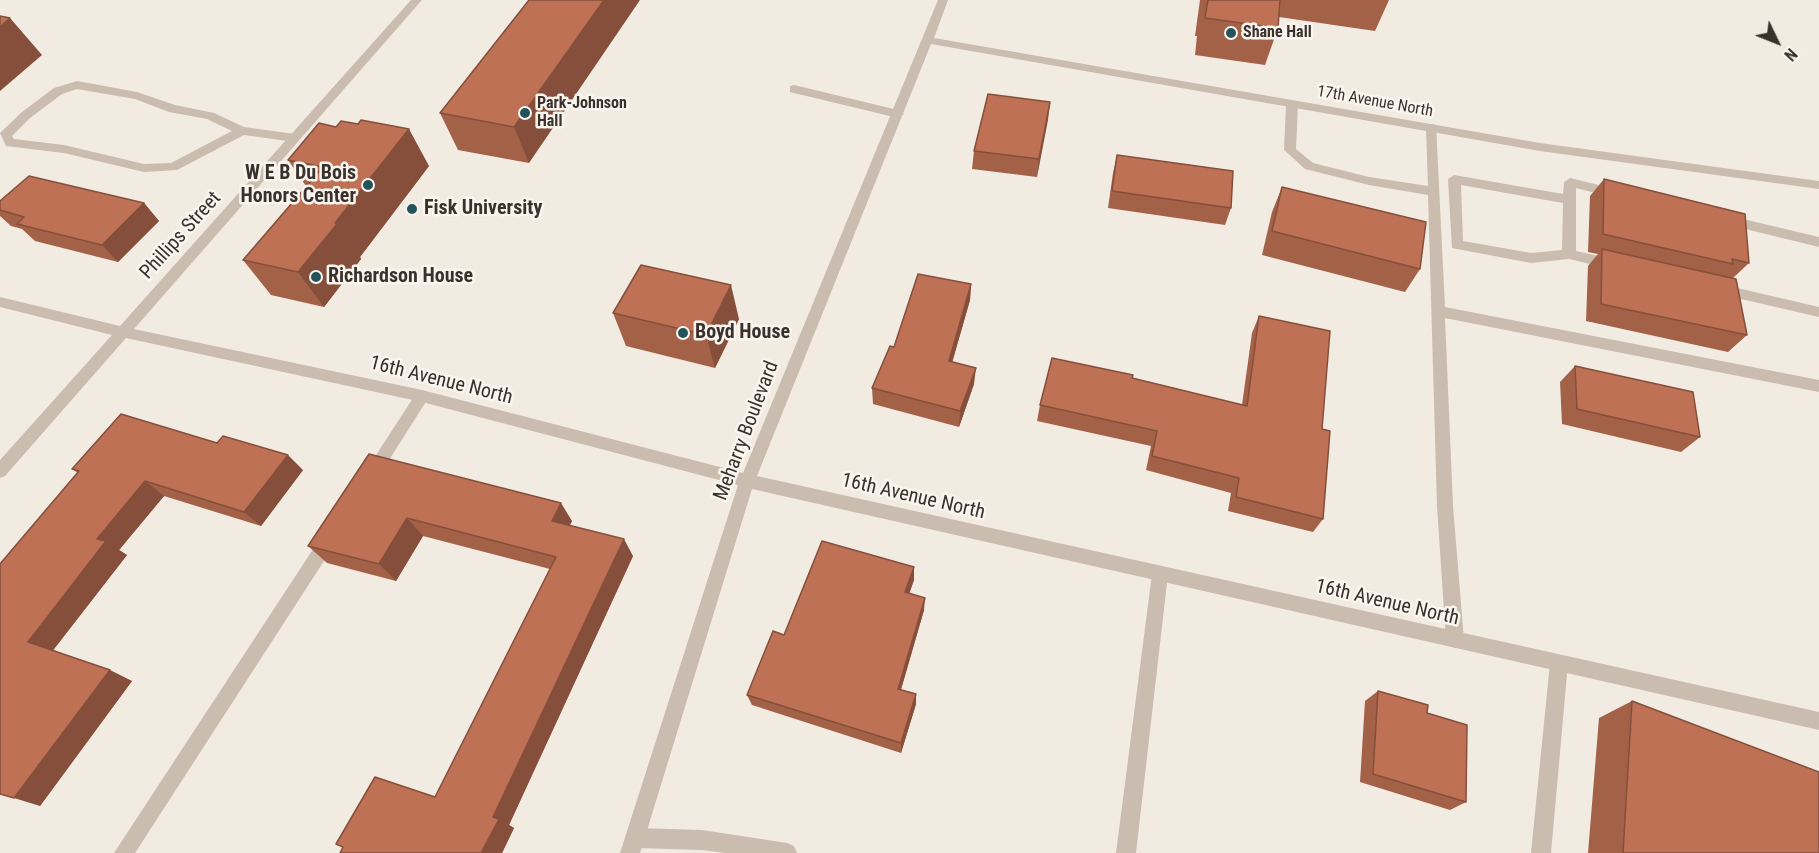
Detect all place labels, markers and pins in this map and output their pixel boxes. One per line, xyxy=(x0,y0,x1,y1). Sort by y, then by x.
place label: Shane Hall xyxy=(1243,23,1312,43)
marker: Shane Hall xyxy=(1224,26,1238,40)
place label: Park-Johnson Hall xyxy=(537,94,627,132)
marker: Park-Johnson Hall xyxy=(518,106,532,120)
place label: W E B Du Bois Honors Center xyxy=(241,162,356,209)
marker: W E B Du Bois Honors Center xyxy=(361,178,375,192)
place label: Fisk University xyxy=(424,197,542,221)
marker: Fisk University xyxy=(405,202,419,216)
place label: Richardson House xyxy=(328,265,473,289)
marker: Richardson House xyxy=(309,270,323,284)
place label: Boyd House xyxy=(695,321,790,345)
marker: Boyd House xyxy=(676,326,690,340)

